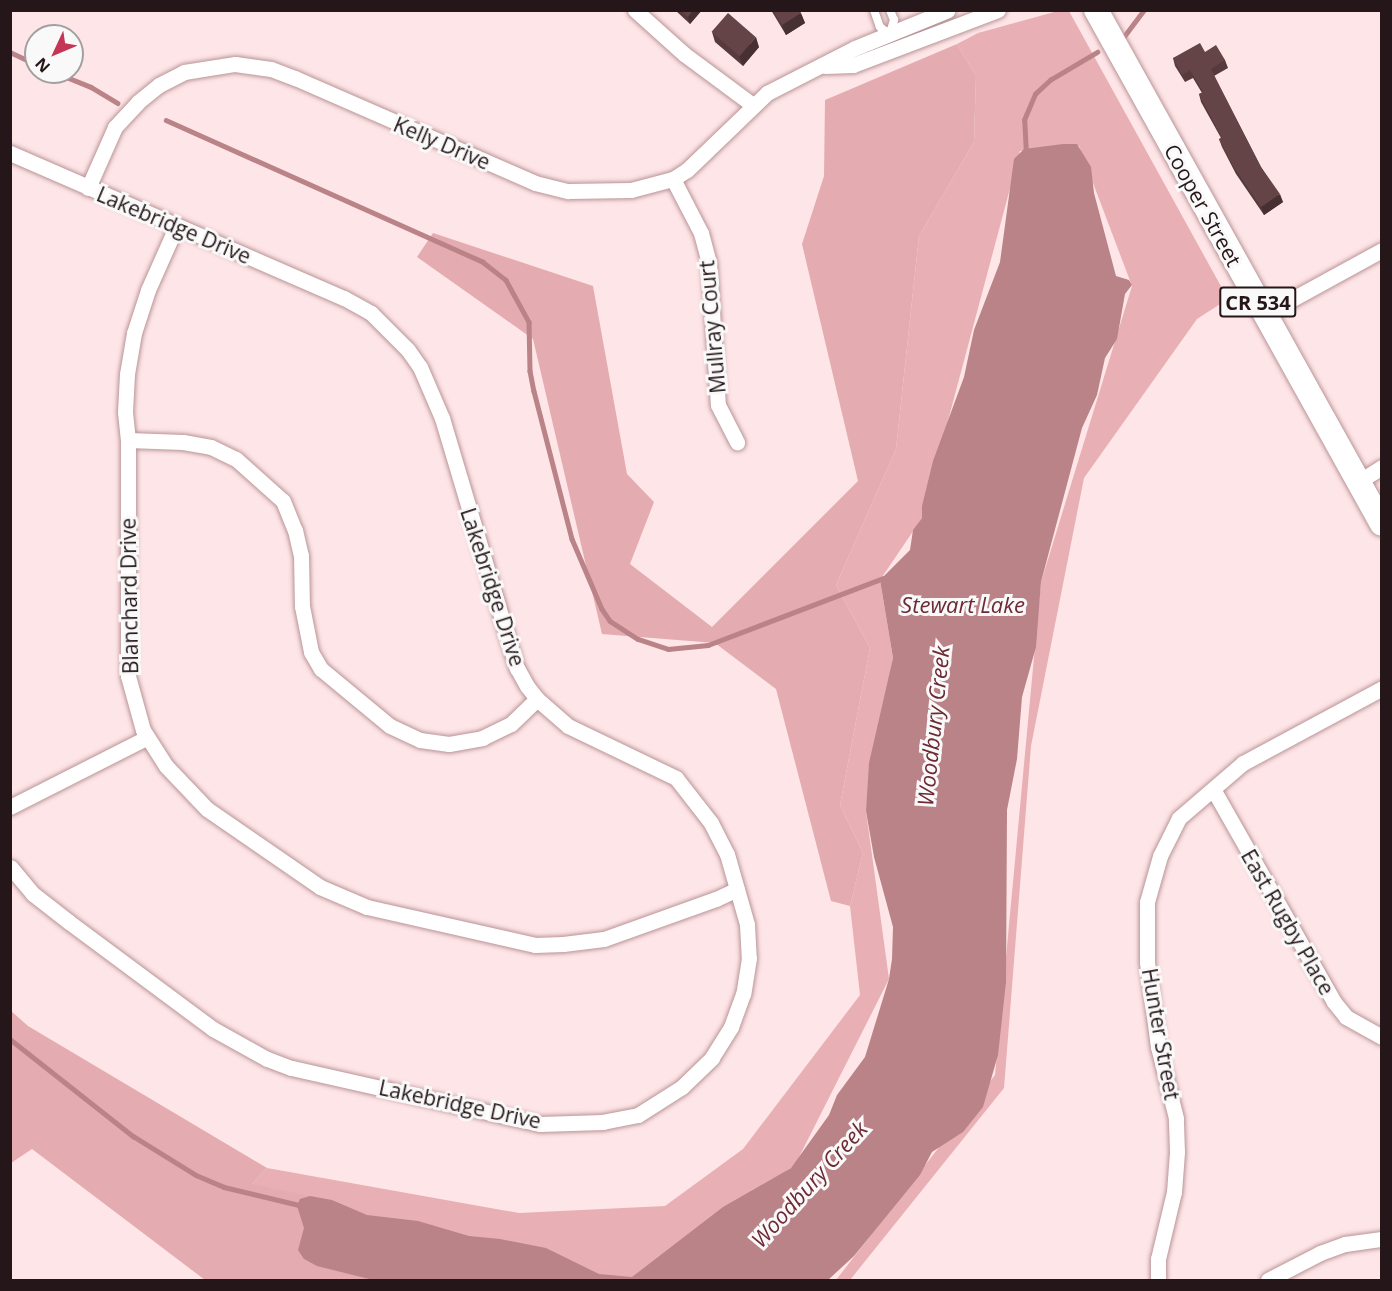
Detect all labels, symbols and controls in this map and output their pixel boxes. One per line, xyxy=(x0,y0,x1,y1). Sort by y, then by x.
north arrow xyxy=(24,24,84,84)
text: N xyxy=(30,53,55,77)
street label: Kelly Drive xyxy=(390,111,494,175)
street label: Cooper Street xyxy=(1159,139,1247,271)
street label: Lakebridge Drive xyxy=(93,181,255,269)
street label: Mullray Court xyxy=(694,259,730,395)
road number: CR 534 xyxy=(1219,285,1297,319)
street label: Lakebridge Drive xyxy=(456,505,530,669)
street label: Blanchard Drive xyxy=(115,518,143,674)
water label: Stewart Lake xyxy=(901,592,1025,618)
water label: Woodbury Creek xyxy=(911,645,955,807)
street label: East Rugby Place xyxy=(1236,845,1340,999)
street label: Hunter Street xyxy=(1137,966,1185,1102)
street label: Lakebridge Drive xyxy=(377,1075,543,1133)
water label: Woodbury Creek xyxy=(746,1116,872,1252)

